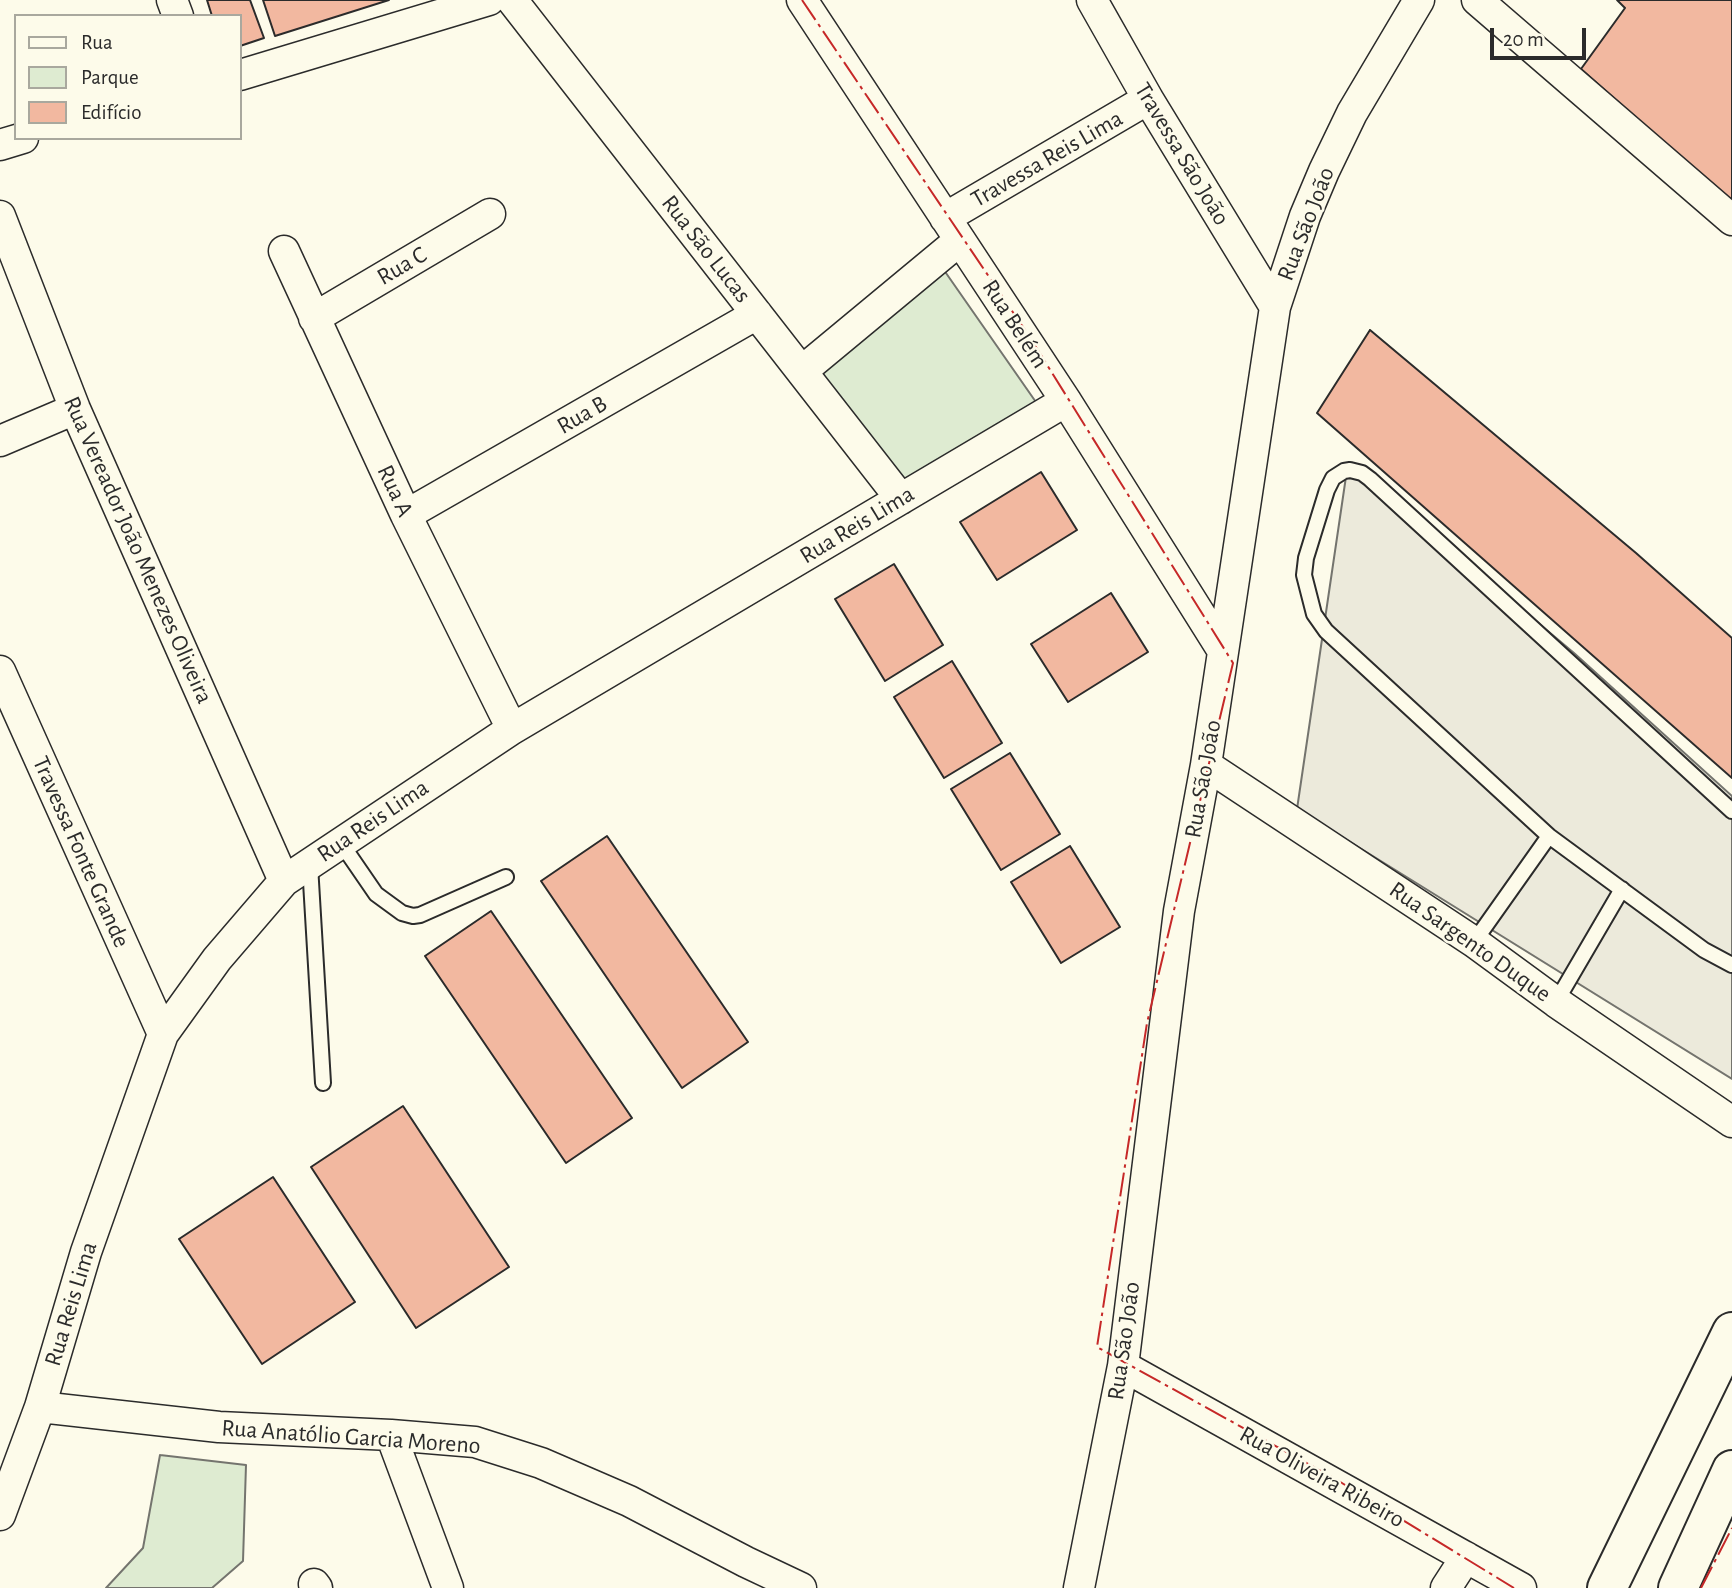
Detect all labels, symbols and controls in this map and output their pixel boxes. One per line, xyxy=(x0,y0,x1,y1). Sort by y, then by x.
legend xyxy=(14,14,242,140)
scale bar xyxy=(1494,14,1590,58)
text: 20 m xyxy=(1503,29,1544,50)
text: Rua xyxy=(81,32,113,53)
text: Parque xyxy=(81,67,139,88)
street label: Travessa São João xyxy=(1128,77,1236,231)
text: Edifício xyxy=(81,102,141,123)
street label: Travessa Reis Lima xyxy=(966,104,1128,214)
street label: Rua São João xyxy=(1271,163,1341,285)
street label: Rua São Lucas xyxy=(655,189,757,309)
street label: Rua C xyxy=(372,240,432,292)
street label: Rua Belém xyxy=(976,274,1054,374)
street label: Rua B xyxy=(552,389,612,441)
street label: Rua Vereador João Menezes Oliveira xyxy=(57,392,219,708)
street label: Rua A xyxy=(371,460,419,522)
street label: Rua Reis Lima xyxy=(795,480,919,570)
street label: Rua São João xyxy=(1178,718,1228,840)
street label: Travessa Fonte Grande xyxy=(26,752,136,952)
street label: Rua Reis Lima xyxy=(312,773,434,869)
street label: Rua Sargento Duque xyxy=(1384,875,1556,1009)
street label: Rua Reis Lima xyxy=(38,1238,104,1370)
street label: Rua São João xyxy=(1101,1280,1147,1402)
street label: Rua Anatólio Garcia Moreno xyxy=(221,1414,481,1460)
street label: Rua Oliveira Ribeiro xyxy=(1234,1420,1410,1534)

